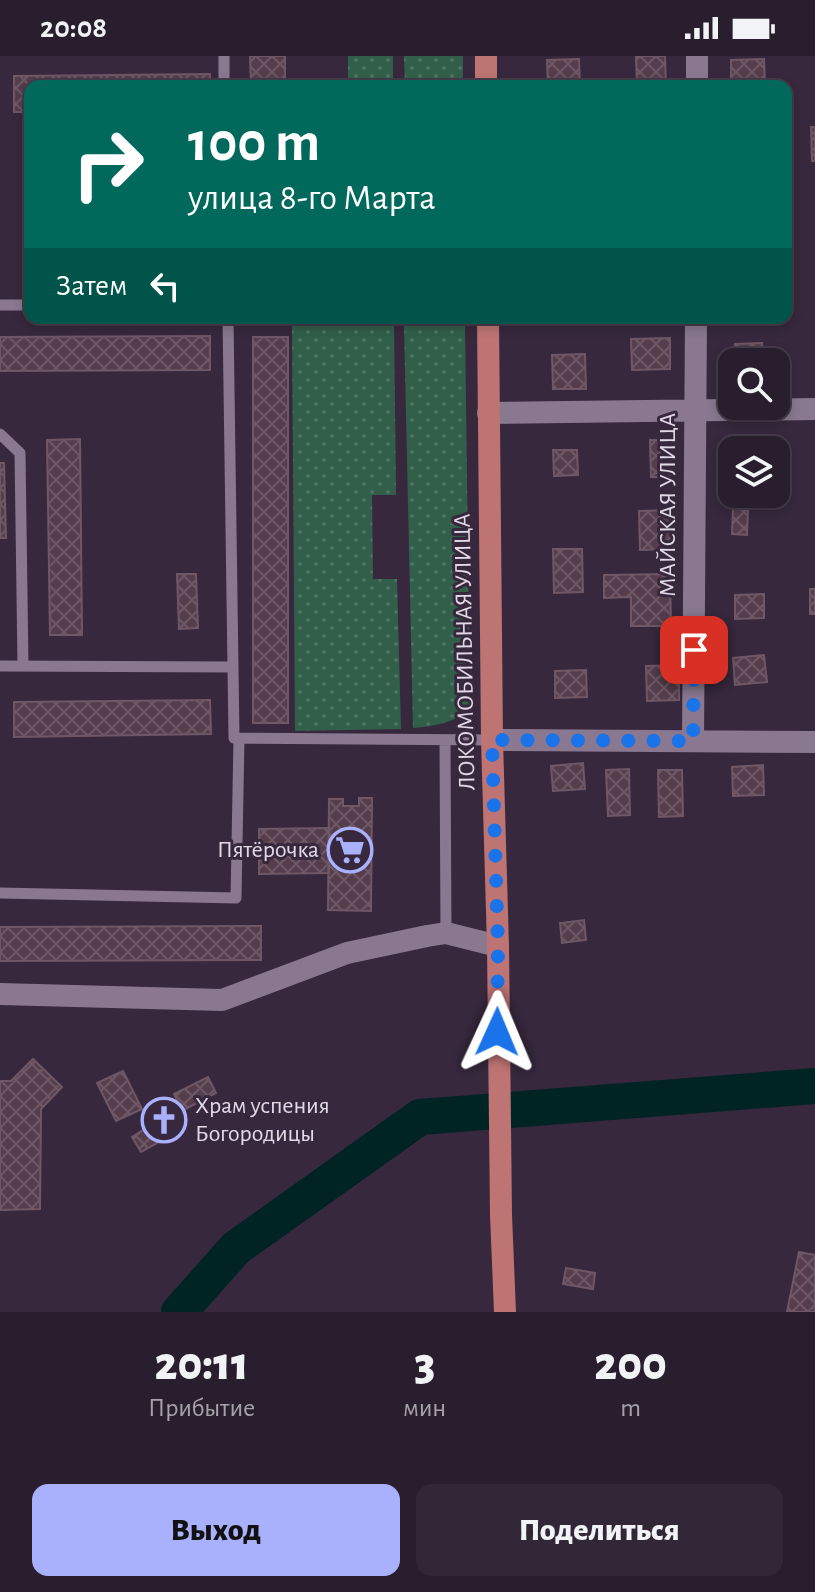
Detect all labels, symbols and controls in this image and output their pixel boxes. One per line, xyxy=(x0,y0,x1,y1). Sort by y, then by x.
text: 20:08 xyxy=(40,13,107,43)
icon: right xyxy=(56,112,160,216)
text: 100 m xyxy=(188,115,320,171)
text: улица 8-го Марта xyxy=(188,180,436,216)
icon: left xyxy=(143,264,187,308)
text: Затем xyxy=(56,271,127,301)
map controls xyxy=(718,348,790,508)
button: search xyxy=(718,348,790,420)
street label: МАЙСКАЯ УЛИЦА xyxy=(656,413,680,597)
button: layers xyxy=(718,436,790,508)
street label: ЛОКОМОБИЛЬНАЯ УЛИЦА xyxy=(451,513,479,791)
pin xyxy=(660,616,728,684)
icon: arrive xyxy=(672,628,716,672)
supermarket icon: Пятёрочка xyxy=(326,826,374,874)
place label: Пятёрочка xyxy=(217,838,319,862)
position arrow xyxy=(455,990,539,1074)
place label: Храм успения Богородицы xyxy=(195,1094,330,1146)
church icon: Храм успения Богородицы xyxy=(140,1096,188,1144)
text: 20:11 xyxy=(154,1341,249,1389)
text: 3 xyxy=(414,1341,435,1389)
text: 200 xyxy=(594,1341,667,1389)
text: Прибытие xyxy=(148,1395,255,1421)
text: мин xyxy=(403,1395,446,1421)
text: m xyxy=(620,1395,641,1421)
button: Выход xyxy=(32,1484,400,1576)
button: Поделиться xyxy=(416,1484,783,1576)

